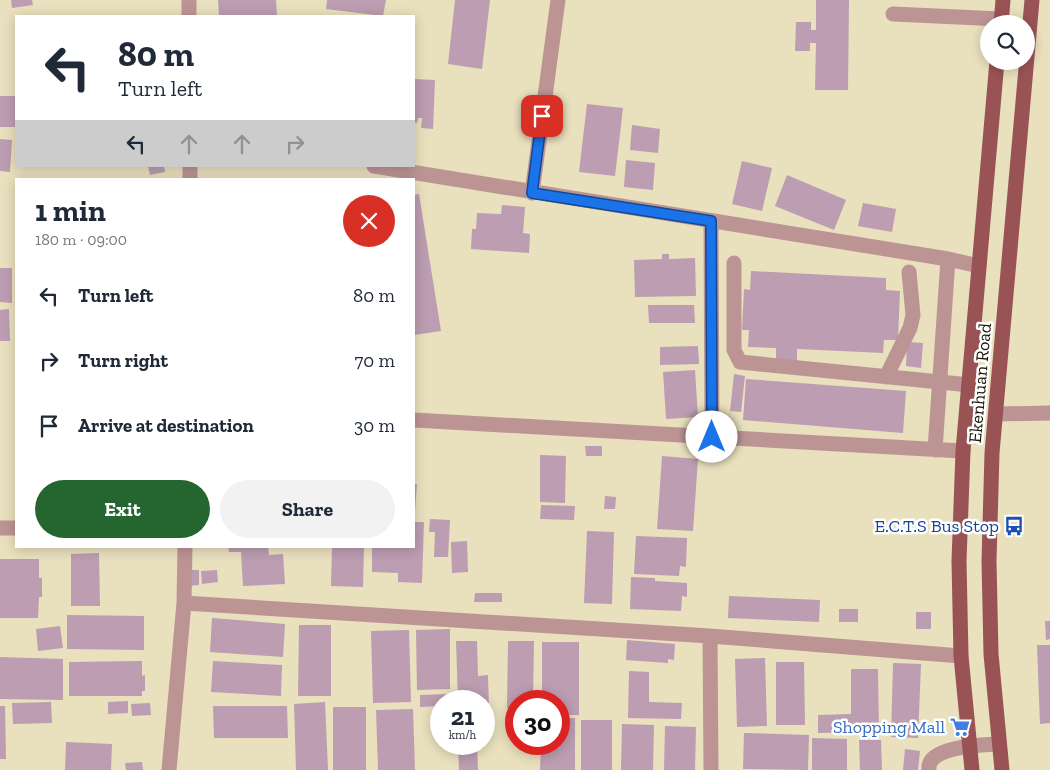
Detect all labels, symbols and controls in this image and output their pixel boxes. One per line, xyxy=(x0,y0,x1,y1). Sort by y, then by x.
map controls xyxy=(980,15,1035,70)
button: search xyxy=(980,15,1035,70)
text: 80 m xyxy=(118,33,194,75)
icon: left xyxy=(35,35,100,100)
text: Turn left xyxy=(118,75,202,102)
pin xyxy=(521,95,563,137)
icon: arrive xyxy=(528,102,556,130)
icon: left xyxy=(122,130,150,158)
icon: ahead xyxy=(175,130,203,158)
icon: ahead xyxy=(228,130,256,158)
icon: right xyxy=(281,130,309,158)
text: 1 min xyxy=(35,193,106,229)
button: close xyxy=(343,195,395,247)
text: 180 m · 09:00 xyxy=(35,230,127,249)
icon: left xyxy=(35,282,63,310)
text: Turn left xyxy=(78,284,153,307)
text: 80 m xyxy=(353,284,395,307)
street label: Ekenhuan Road xyxy=(964,322,996,444)
icon: right xyxy=(35,347,63,375)
text: Turn right xyxy=(78,349,168,372)
text: 70 m xyxy=(354,349,395,372)
position arrow xyxy=(685,410,737,462)
icon: arrive xyxy=(35,412,63,440)
text: Arrive at destination xyxy=(78,414,254,437)
text: 30 m xyxy=(354,414,395,437)
button: Exit xyxy=(35,480,210,538)
button: Share xyxy=(220,480,395,538)
place label: E.C.T.S Bus Stop xyxy=(875,515,999,537)
bus stop icon: E.C.T.S Bus Stop xyxy=(1003,515,1025,537)
speed limit sign: 30 xyxy=(505,690,570,755)
text: 21 xyxy=(451,701,474,731)
place label: Shopping Mall xyxy=(833,716,945,738)
supermarket icon: Shopping Mall xyxy=(949,716,971,738)
text: km/h xyxy=(449,728,476,742)

